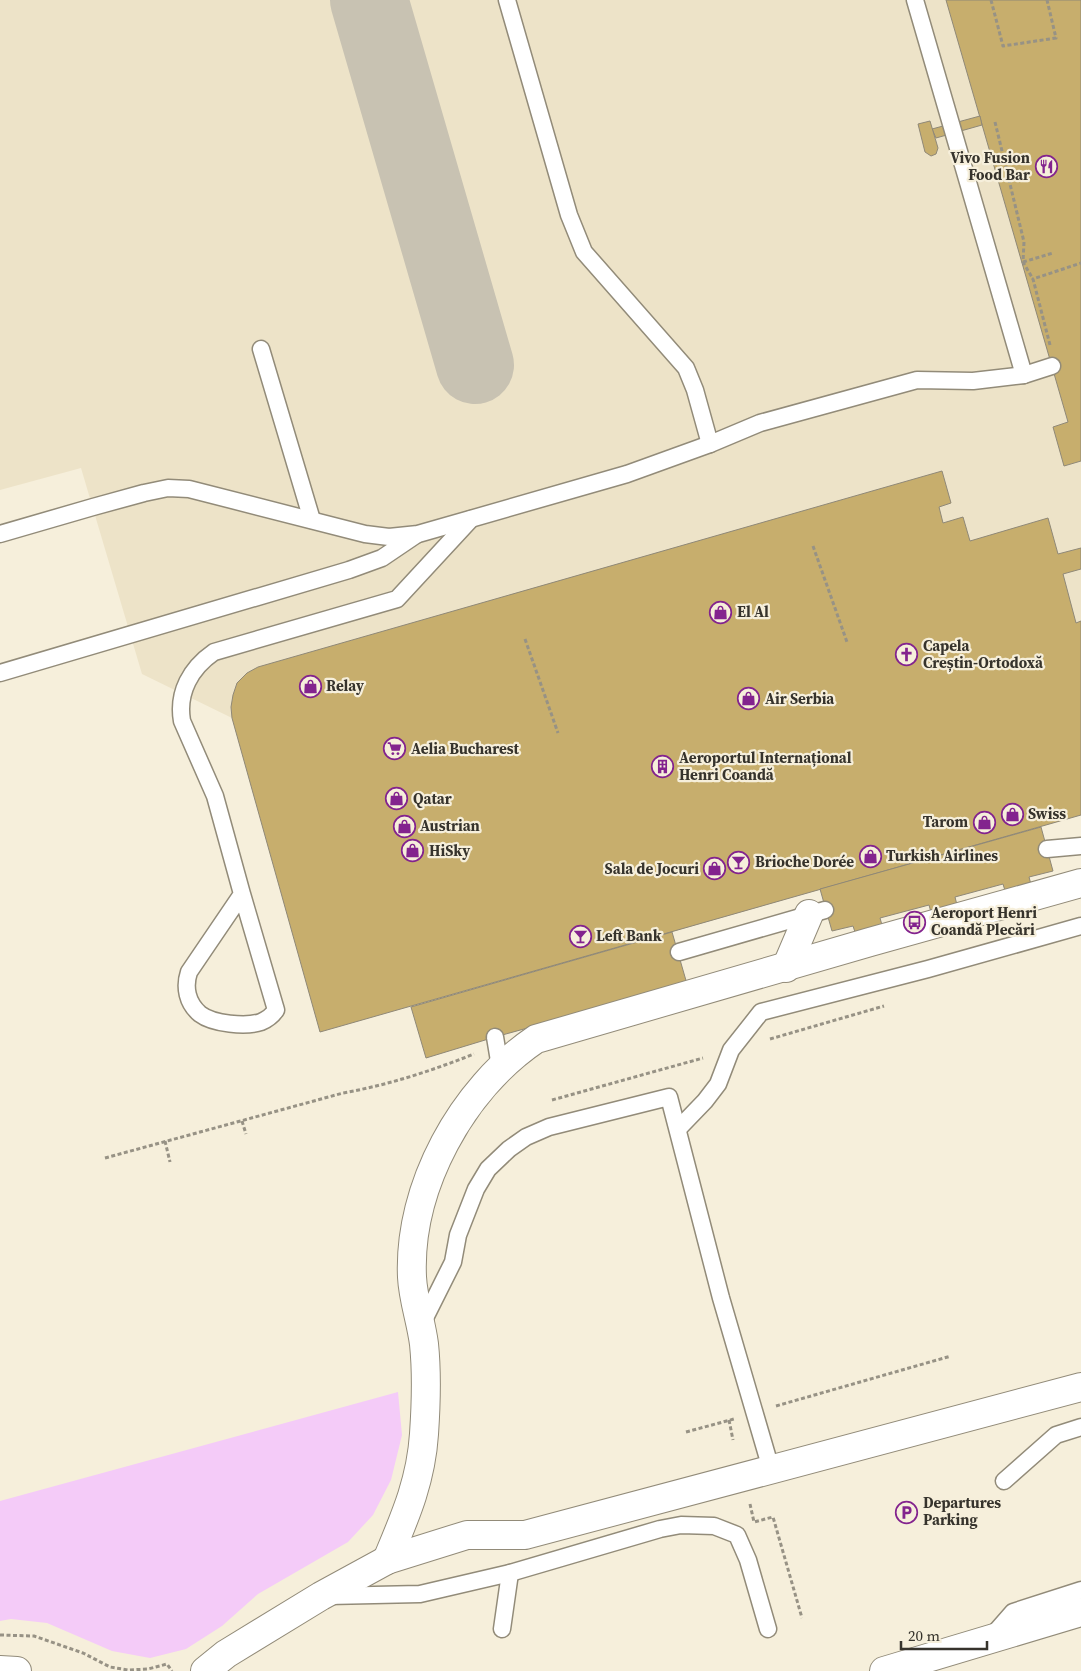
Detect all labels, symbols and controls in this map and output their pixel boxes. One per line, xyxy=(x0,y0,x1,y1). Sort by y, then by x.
place label: Vivo Fusion Food Bar xyxy=(950,147,1030,185)
restaurant icon: Vivo Fusion Food Bar xyxy=(1034,155,1058,179)
shop icon: El Al xyxy=(709,600,733,624)
place label: El Al xyxy=(737,601,769,622)
place label: Capela Creștin-Ortodoxă xyxy=(923,635,1044,673)
church icon: Capela Creștin-Ortodoxă xyxy=(895,643,919,667)
shop icon: Relay xyxy=(298,674,322,698)
place label: Relay xyxy=(326,675,364,696)
shop icon: Air Serbia xyxy=(737,687,761,711)
place label: Air Serbia xyxy=(765,688,835,709)
supermarket icon: Aelia Bucharest xyxy=(383,737,407,761)
place label: Aelia Bucharest xyxy=(411,738,520,759)
place label: Aeroportul Internațional Henri Coandă xyxy=(679,747,852,785)
building icon: Aeroportul Internațional Henri Coandă xyxy=(651,755,675,779)
shop icon: Qatar xyxy=(385,787,409,811)
place label: Qatar xyxy=(413,788,452,809)
shop icon: Swiss xyxy=(1000,802,1024,826)
place label: Swiss xyxy=(1028,803,1066,824)
shop icon: Tarom xyxy=(972,810,996,834)
place label: Tarom xyxy=(923,811,968,832)
shop icon: Austrian xyxy=(392,814,416,838)
place label: Austrian xyxy=(420,815,480,836)
shop icon: HiSky xyxy=(401,839,425,863)
place label: HiSky xyxy=(429,840,470,861)
shop icon: Turkish Airlines xyxy=(858,844,882,868)
place label: Turkish Airlines xyxy=(886,845,998,866)
bar icon: Brioche Dorée xyxy=(727,850,751,874)
place label: Brioche Dorée xyxy=(755,851,854,872)
shop icon: Sala de Jocuri xyxy=(703,857,727,881)
place label: Sala de Jocuri xyxy=(605,858,699,879)
place label: Aeroport Henri Coandă Plecări xyxy=(931,902,1037,940)
bus stop icon: Aeroport Henri Coandă Plecări xyxy=(903,910,927,934)
bar icon: Left Bank xyxy=(568,924,592,948)
place label: Left Bank xyxy=(596,925,662,946)
place label: Departures Parking xyxy=(923,1492,1001,1530)
parking icon: Departures Parking xyxy=(895,1500,919,1524)
scale bar xyxy=(901,1618,987,1650)
text: 20 m xyxy=(908,1625,940,1646)

